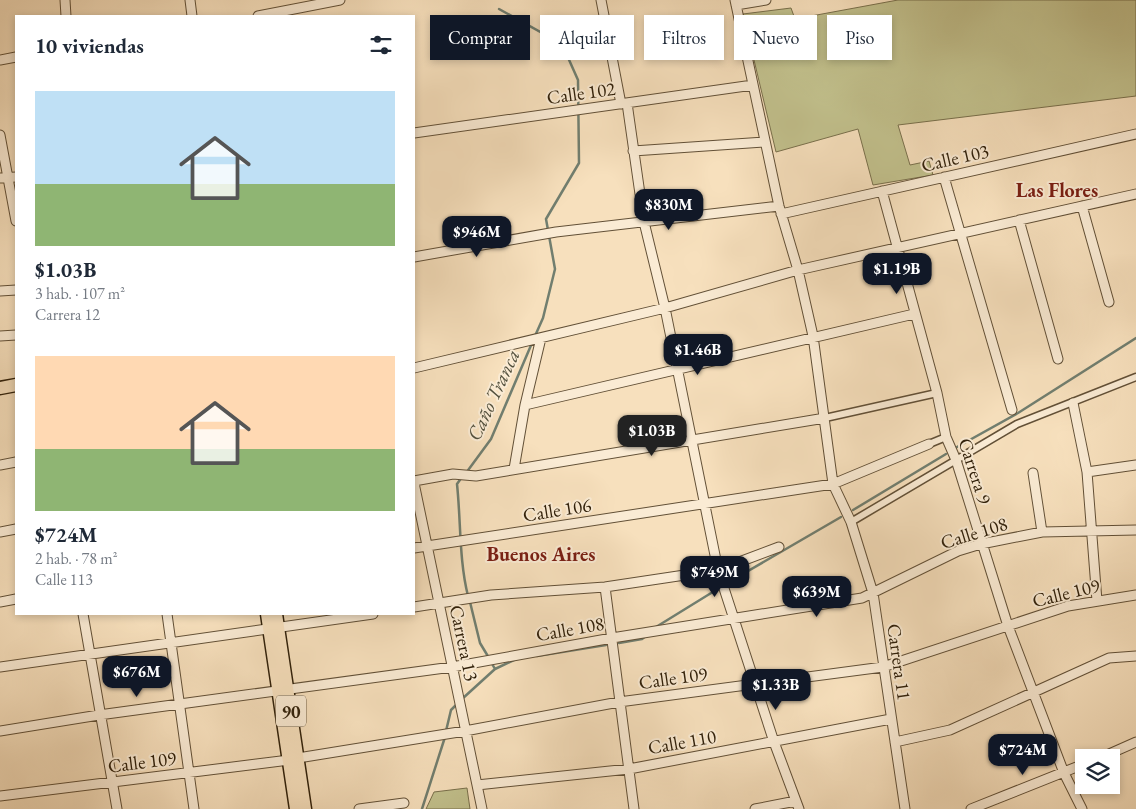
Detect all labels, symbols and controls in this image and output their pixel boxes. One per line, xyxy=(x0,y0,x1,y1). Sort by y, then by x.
chip: Comprar xyxy=(430,15,530,60)
chip: Alquilar xyxy=(540,15,634,60)
chip: Filtros xyxy=(644,15,724,60)
chip: Nuevo xyxy=(734,15,817,60)
chip: Piso xyxy=(827,15,892,60)
icon: filters xyxy=(367,31,395,59)
text: 10 viviendas xyxy=(35,32,144,59)
street label: Calle 102 xyxy=(545,76,617,110)
icon: home xyxy=(170,123,260,213)
street label: Calle 103 xyxy=(919,138,991,178)
district label: Las Flores xyxy=(1016,177,1098,203)
pin: $830M xyxy=(634,188,704,231)
text: $830M xyxy=(645,194,693,215)
pin: $946M xyxy=(442,216,512,258)
text: $946M xyxy=(453,221,501,242)
pin: $1.19B xyxy=(856,252,938,295)
text: $1.03B xyxy=(35,256,96,283)
text: $1.19B xyxy=(874,258,920,279)
text: 3 hab. · 107 m² xyxy=(35,283,125,304)
text: Carrera 12 xyxy=(35,304,100,325)
pin: $1.46B xyxy=(657,334,739,376)
text: $1.46B xyxy=(675,339,721,360)
water label: Caño Tranca xyxy=(461,345,525,445)
icon: home xyxy=(170,388,260,478)
pin: $1.03B xyxy=(611,414,693,457)
text: $1.03B xyxy=(629,420,675,441)
street label: Carrera 9 xyxy=(953,435,997,507)
street label: Calle 106 xyxy=(521,492,593,528)
street label: Calle 108 xyxy=(937,511,1011,555)
text: $724M xyxy=(35,521,97,548)
district label: Buenos Aires xyxy=(486,541,596,567)
text: 2 hab. · 78 m² xyxy=(35,548,117,569)
pin: $749M xyxy=(680,556,750,598)
text: $749M xyxy=(691,561,739,582)
text: Calle 113 xyxy=(35,569,93,590)
street label: Calle 109 xyxy=(1030,573,1102,613)
pin: $639M xyxy=(782,576,852,618)
text: $639M xyxy=(793,581,841,602)
street label: Carrera 13 xyxy=(444,603,484,683)
street label: Calle 108 xyxy=(534,611,606,647)
street label: Carrera 11 xyxy=(881,622,917,702)
pin: $676M xyxy=(102,656,172,698)
text: $676M xyxy=(113,661,161,682)
street label: Calle 109 xyxy=(637,661,709,695)
pin: $1.33B xyxy=(735,668,817,711)
text: $1.33B xyxy=(753,674,799,695)
road number: 90 xyxy=(276,696,306,726)
street label: Calle 110 xyxy=(646,724,718,760)
pin: $724M xyxy=(988,734,1058,776)
text: $724M xyxy=(999,739,1047,760)
street label: Calle 109 xyxy=(106,745,178,779)
map controls xyxy=(1075,749,1120,794)
button: layers xyxy=(1075,749,1120,794)

